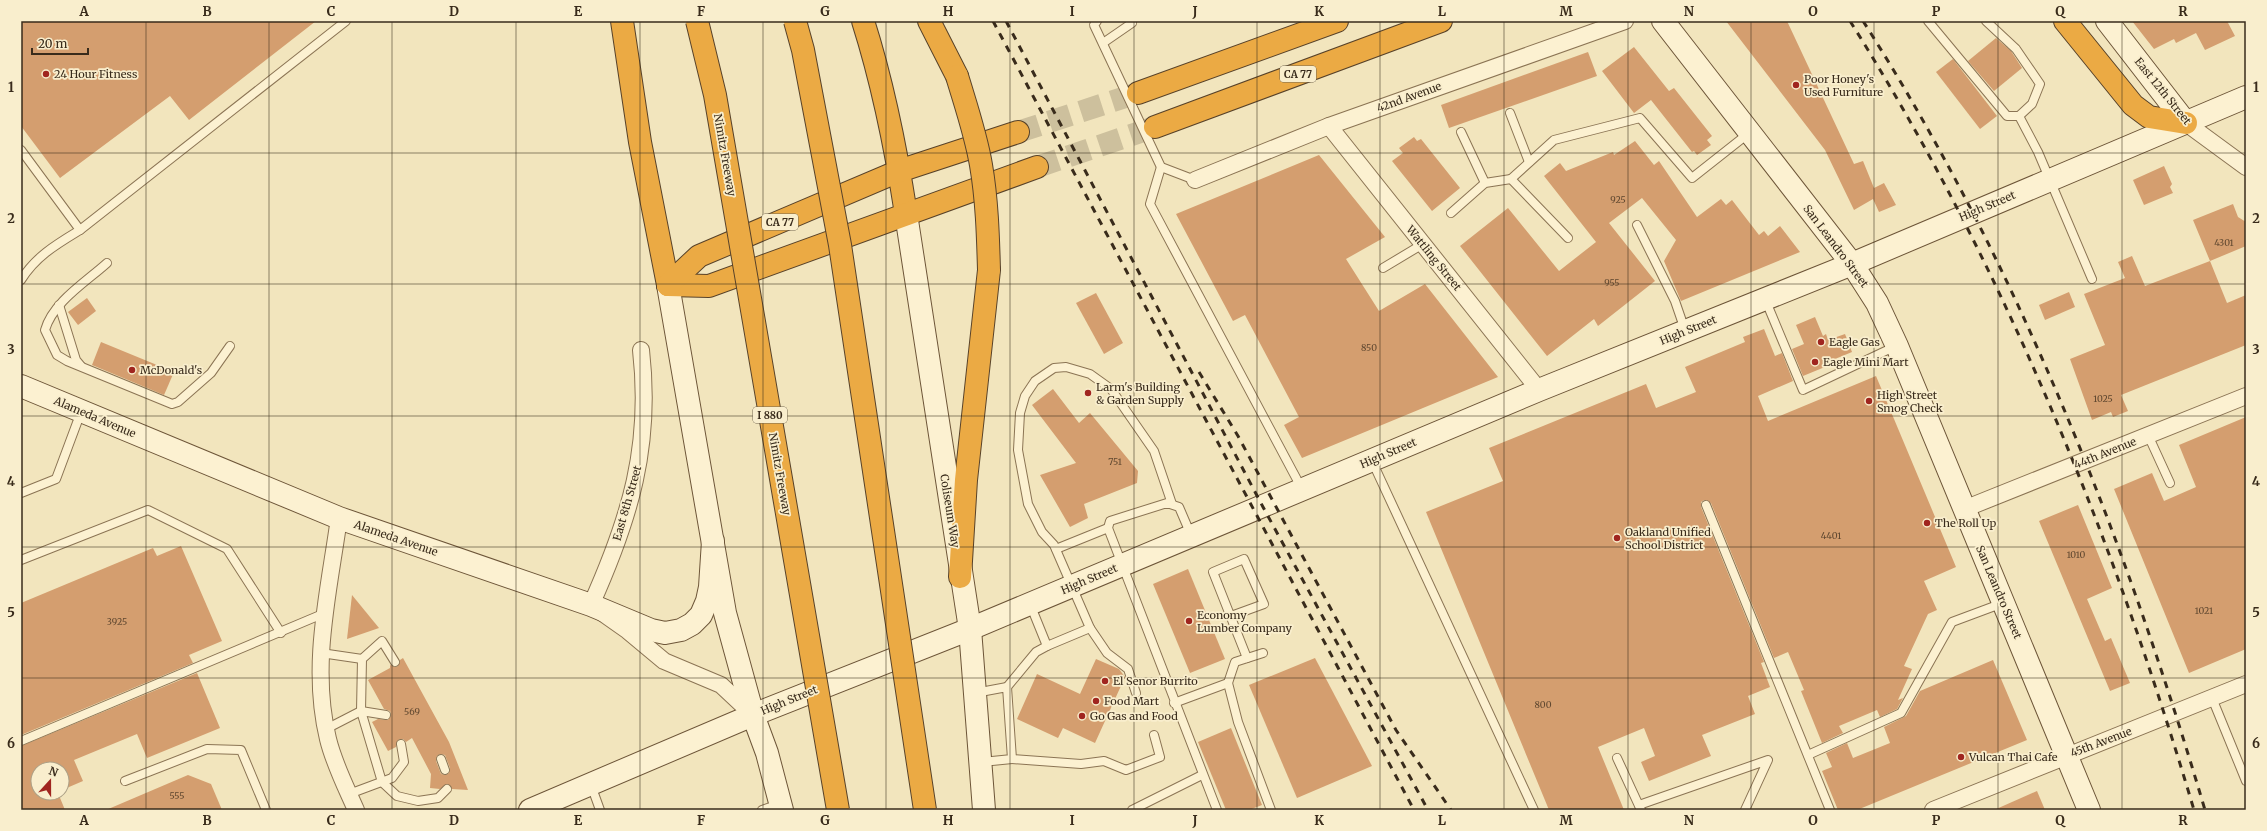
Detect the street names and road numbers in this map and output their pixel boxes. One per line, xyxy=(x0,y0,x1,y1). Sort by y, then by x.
street label: East 12th Street xyxy=(2132,55,2195,128)
road number: CA 77 xyxy=(1280,66,1316,82)
street label: 42nd Avenue xyxy=(1375,79,1444,115)
street label: Nimitz Freeway xyxy=(711,113,739,198)
street label: High Street xyxy=(1957,188,2018,224)
street label: San Leandro Street xyxy=(1800,202,1872,291)
road number: CA 77 xyxy=(762,214,798,230)
street label: Wattling Street xyxy=(1403,222,1465,294)
street label: High Street xyxy=(1658,312,1719,348)
street label: Alameda Avenue xyxy=(51,393,138,441)
road number: I 880 xyxy=(753,407,787,423)
street label: Nimitz Freeway xyxy=(766,432,794,517)
street label: 44th Avenue xyxy=(2072,434,2138,472)
street label: High Street xyxy=(1358,435,1419,471)
street label: East 8th Street xyxy=(610,463,645,542)
street label: Coliseum Way xyxy=(937,473,963,549)
street label: Alameda Avenue xyxy=(351,517,440,559)
street label: San Leandro Street xyxy=(1973,543,2025,641)
street label: High Street xyxy=(1059,561,1120,597)
street label: High Street xyxy=(759,682,820,718)
street label: 45th Avenue xyxy=(2068,724,2134,760)

